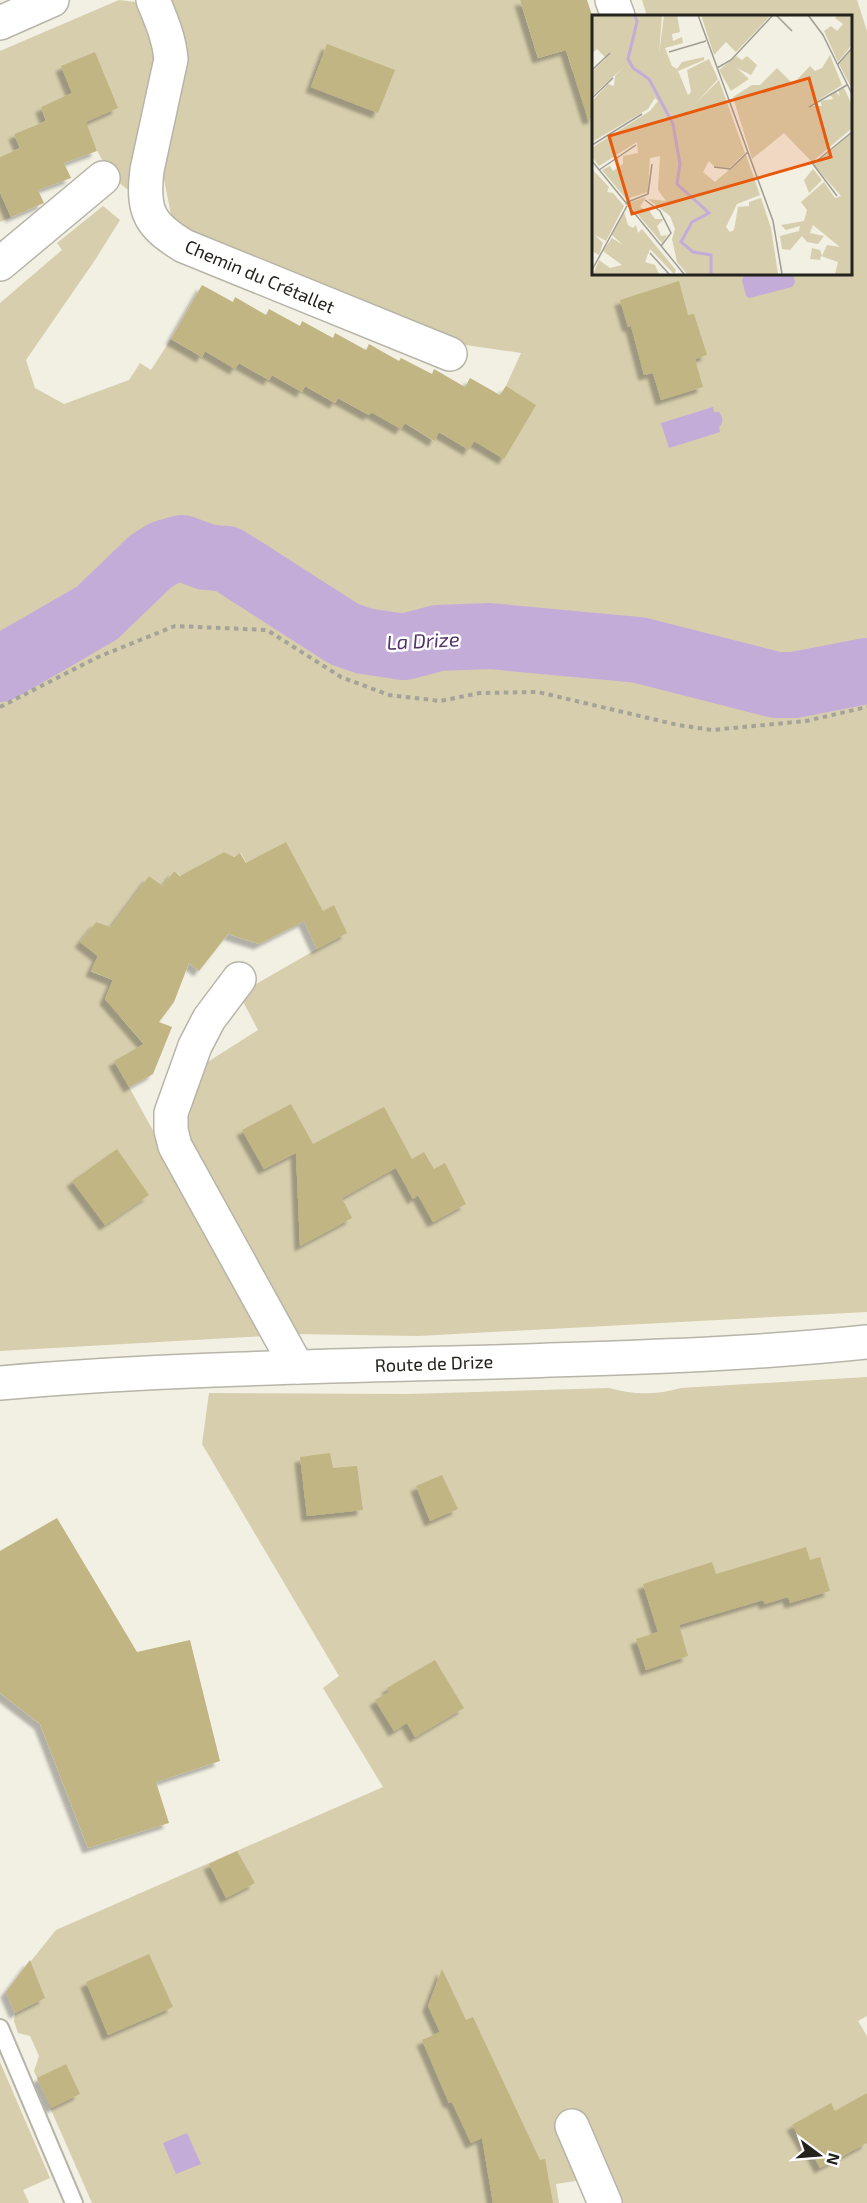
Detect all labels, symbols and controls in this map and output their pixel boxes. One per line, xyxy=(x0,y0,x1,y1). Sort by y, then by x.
inset map xyxy=(592,15,852,274)
street label: Chemin du Crétallet xyxy=(182,235,338,318)
water label: La Drize xyxy=(386,626,460,654)
street label: Route de Drize xyxy=(374,1350,494,1376)
north arrow xyxy=(789,2125,849,2185)
text: N xyxy=(823,2151,845,2167)

